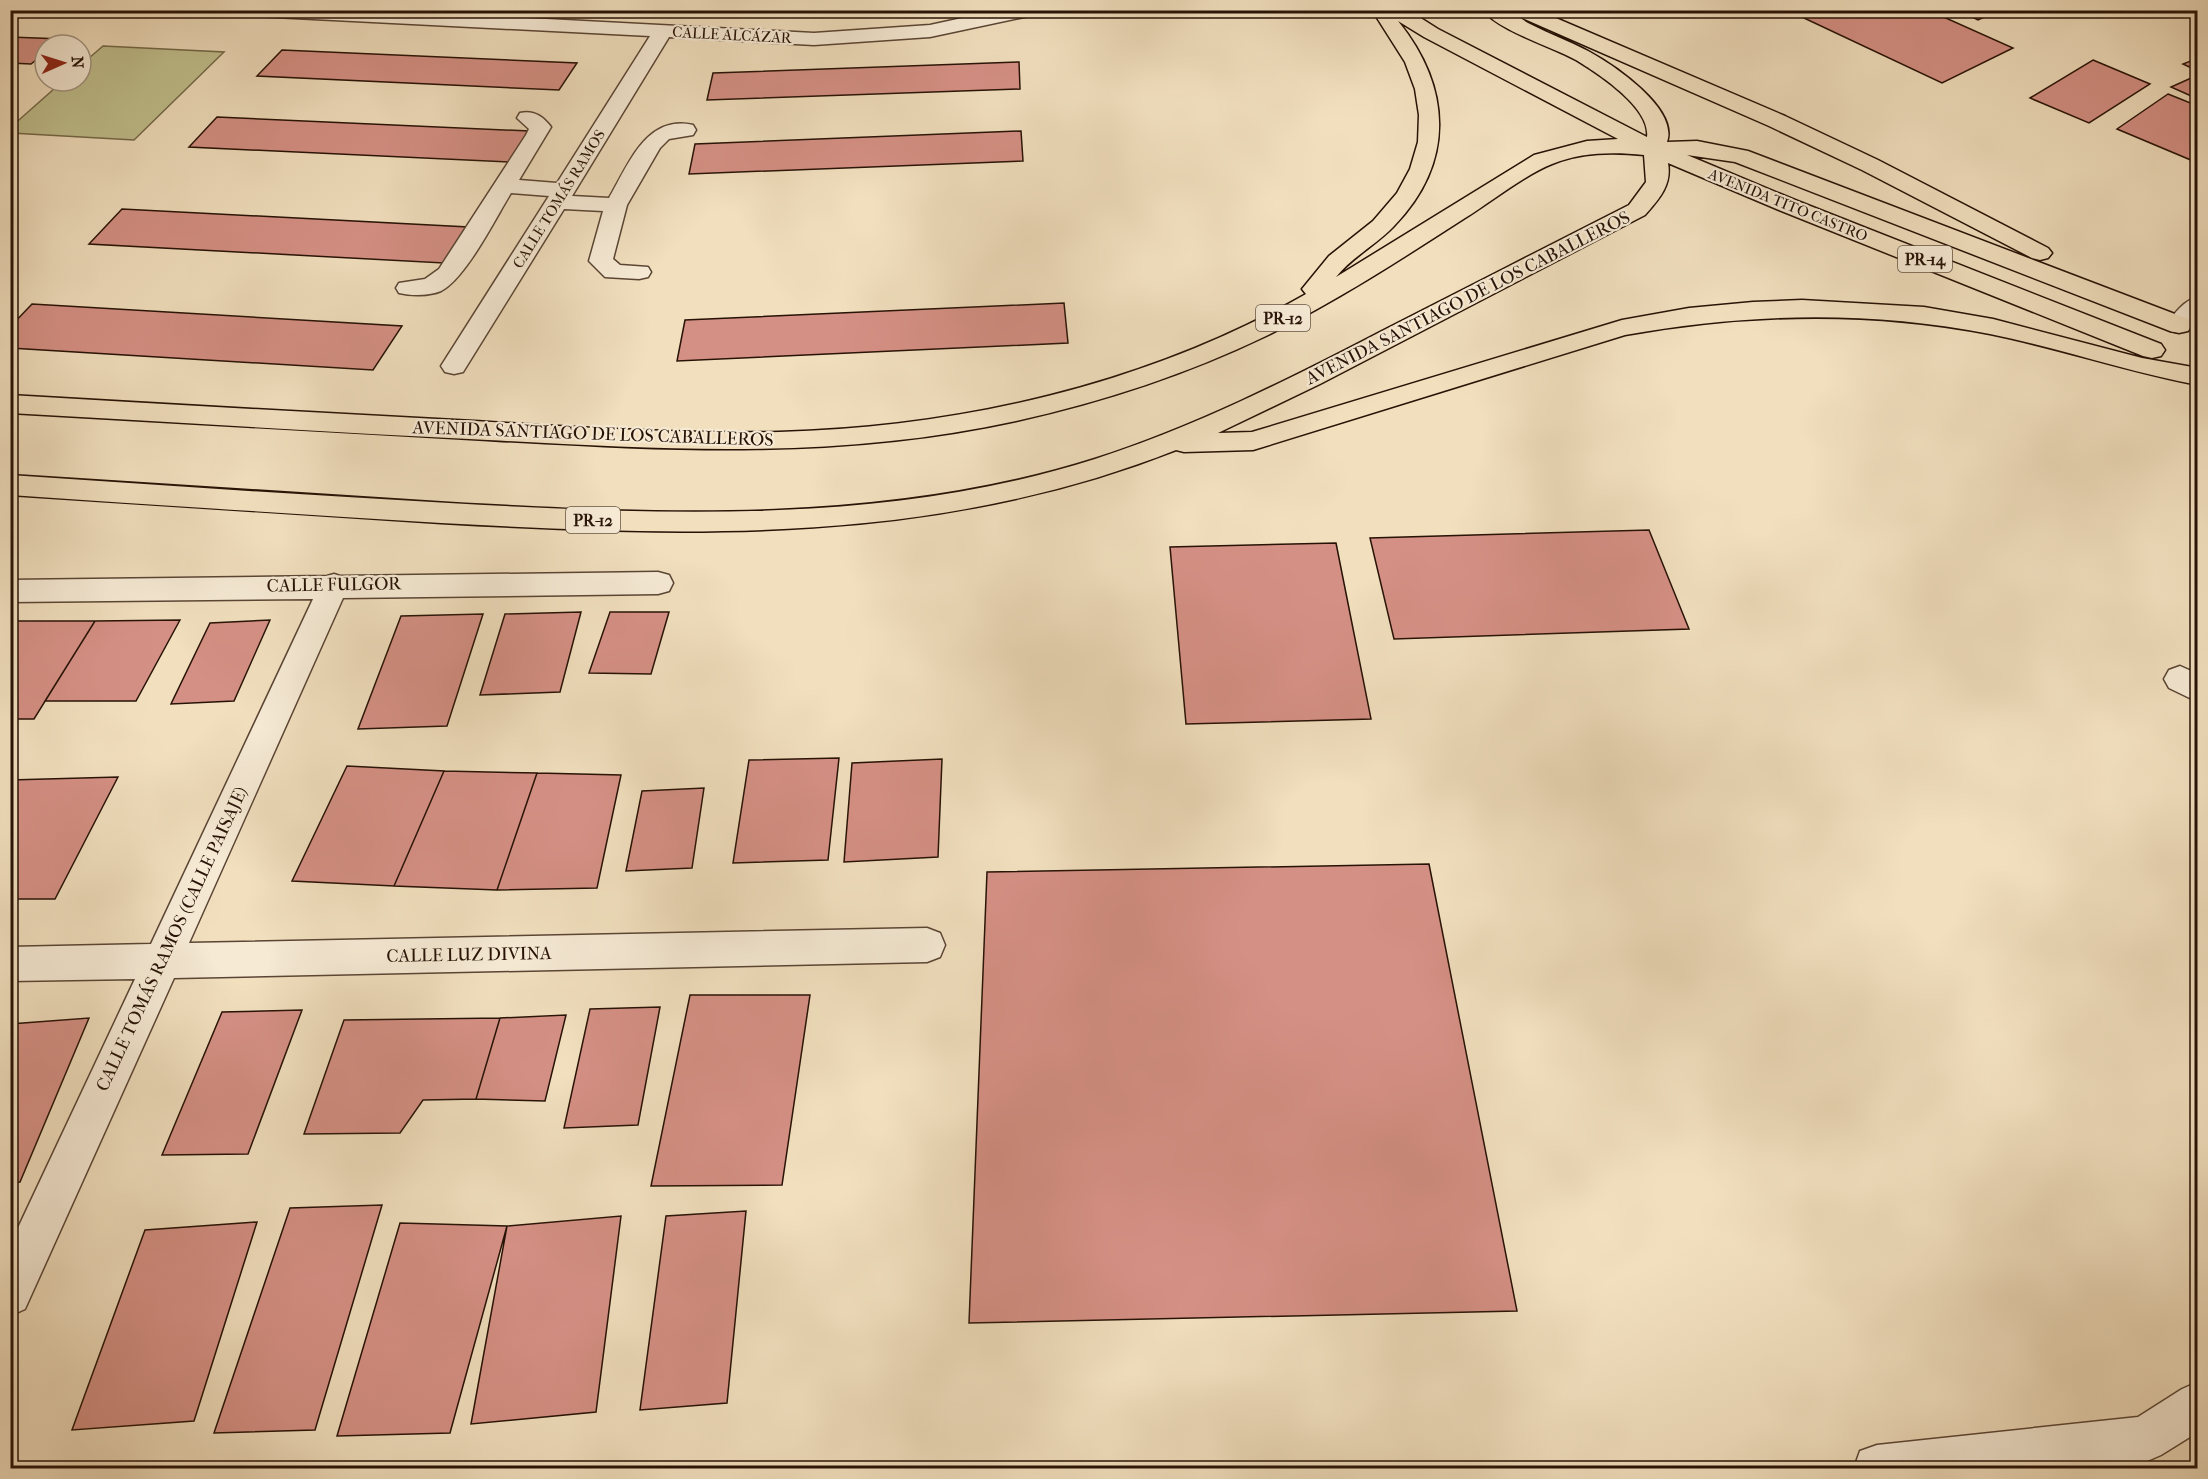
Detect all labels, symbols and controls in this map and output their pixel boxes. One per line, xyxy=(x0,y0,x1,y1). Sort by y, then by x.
street label: CALLE ALCÁZAR xyxy=(672,23,793,47)
north arrow xyxy=(33,33,93,93)
text: N xyxy=(68,56,87,70)
street label: CALLE TOMÁS RAMOS xyxy=(509,126,609,272)
street label: AVENIDA TITO CASTRO xyxy=(1705,164,1870,245)
street label: AVENIDA SANTIAGO DE LOS CABALLEROS xyxy=(1301,207,1634,390)
road number: PR-14 xyxy=(1898,246,1952,272)
road number: PR-12 xyxy=(1256,305,1310,331)
street label: AVENIDA SANTIAGO DE LOS CABALLEROS xyxy=(411,417,774,451)
road number: PR-12 xyxy=(566,507,620,533)
street label: CALLE FULGOR xyxy=(267,573,402,597)
street label: CALLE TOMÁS RAMOS (CALLE PAISAJE) xyxy=(91,783,252,1095)
street label: CALLE LUZ DIVINA xyxy=(386,943,552,967)

